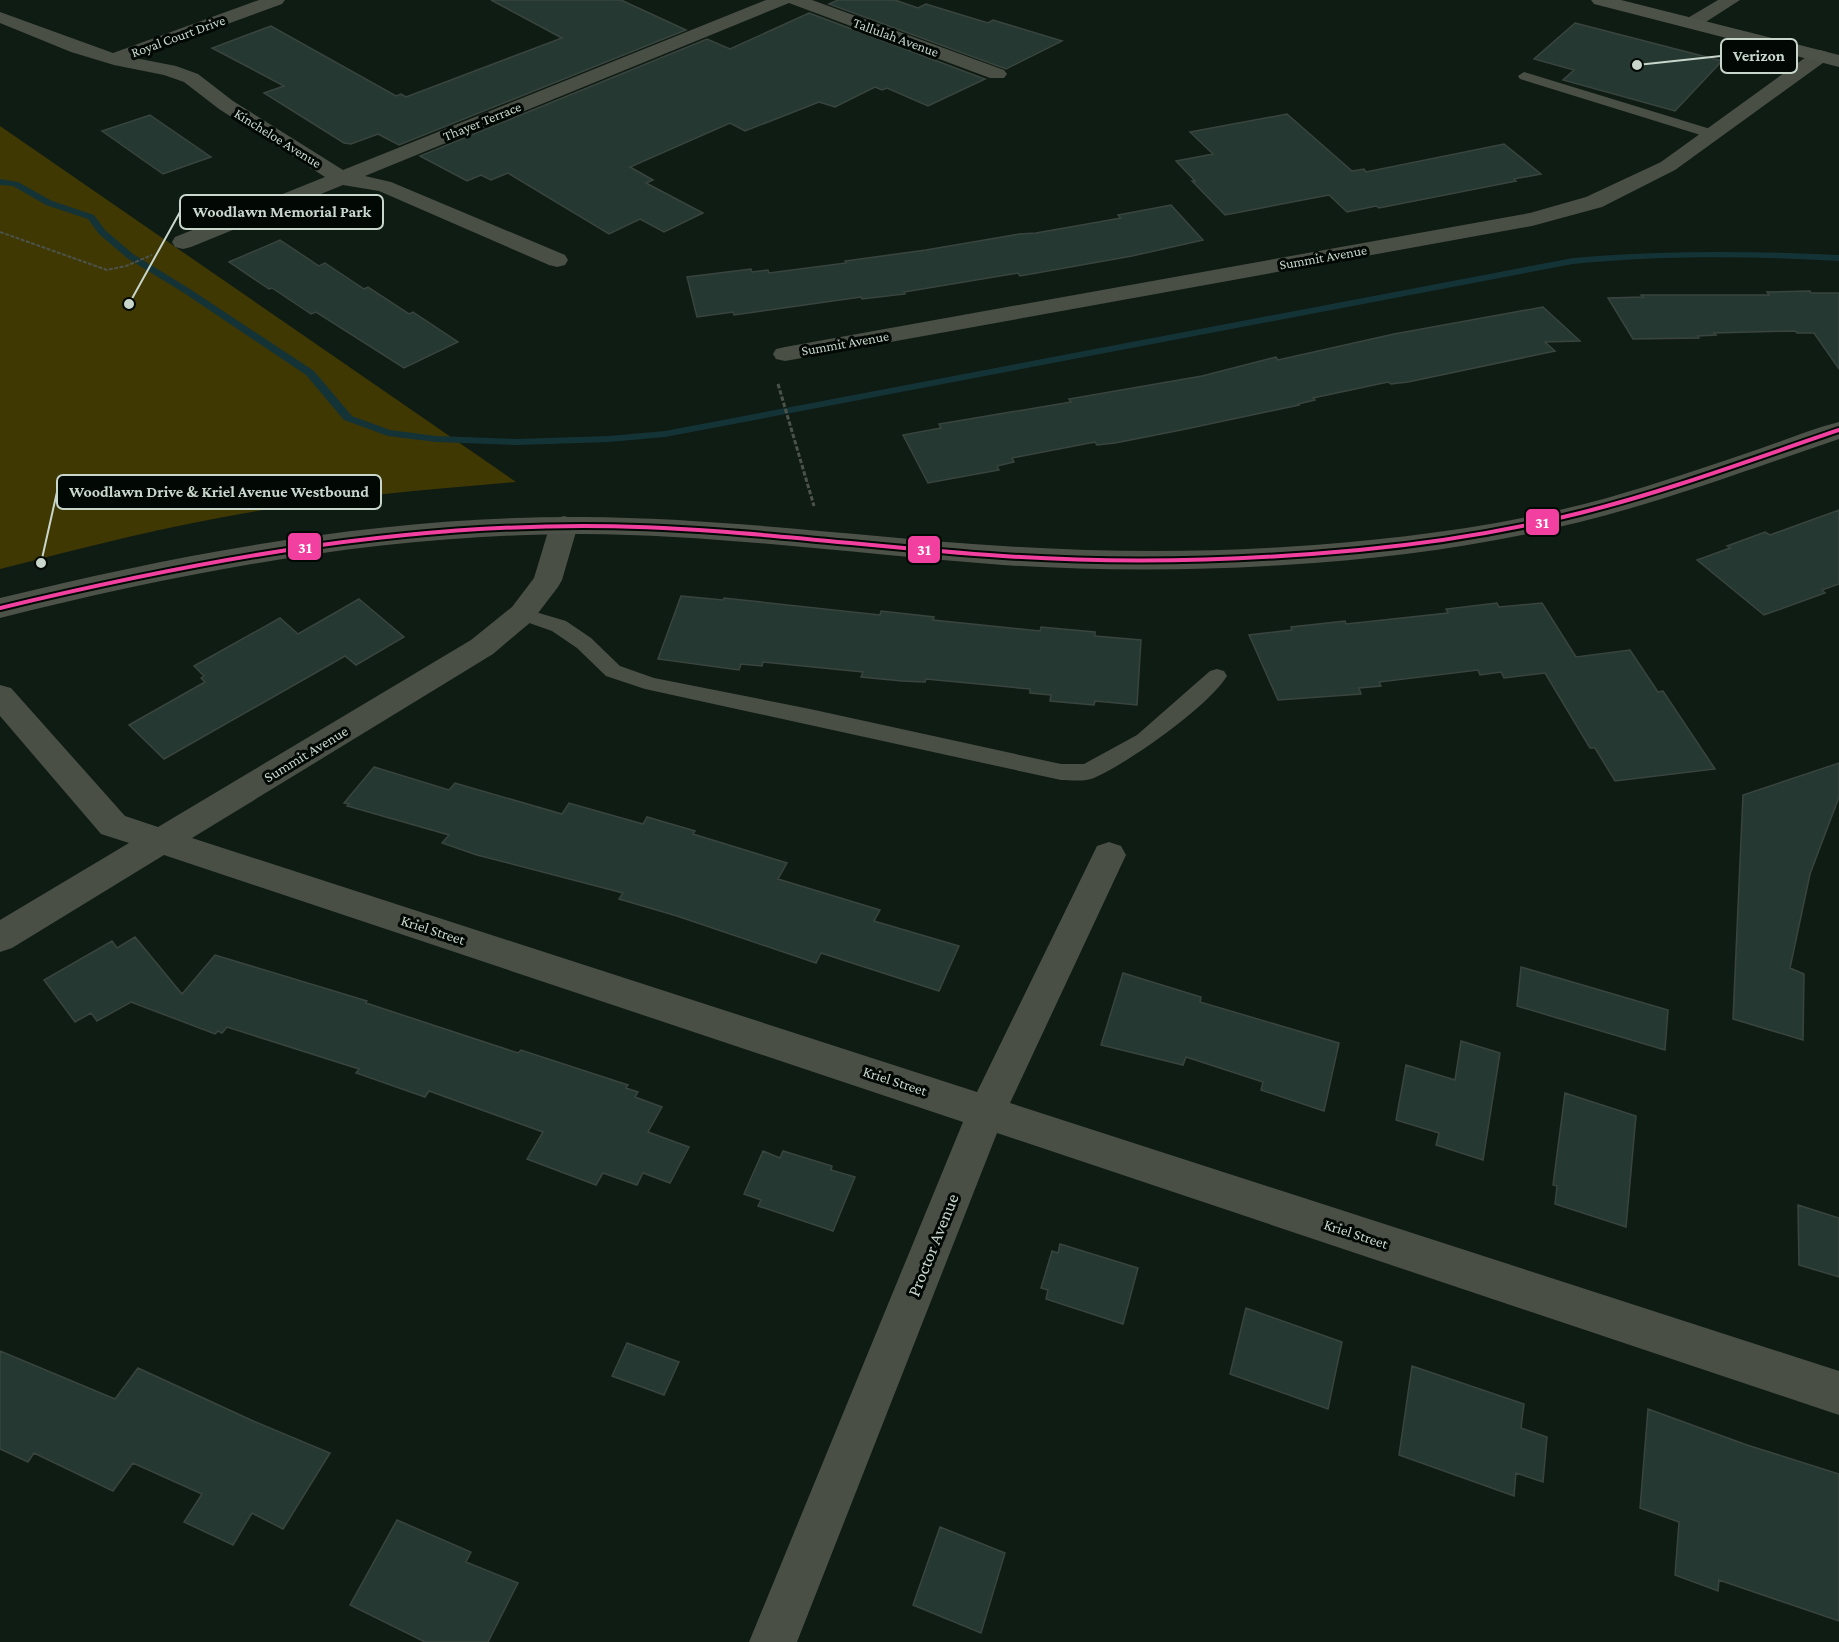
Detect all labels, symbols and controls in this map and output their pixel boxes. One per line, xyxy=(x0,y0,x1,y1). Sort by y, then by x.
street label: Royal Court Drive xyxy=(129,12,227,60)
street label: Tallulah Avenue xyxy=(851,14,941,60)
callout: Verizon xyxy=(1721,39,1797,73)
text: Verizon xyxy=(1732,47,1785,64)
street label: Thayer Terrace xyxy=(441,98,523,144)
street label: Kincheloe Avenue xyxy=(232,105,324,171)
callout: Woodlawn Memorial Park xyxy=(180,195,383,229)
text: Woodlawn Memorial Park xyxy=(192,203,372,220)
street label: Summit Avenue xyxy=(1278,241,1368,273)
street label: Summit Avenue xyxy=(800,327,890,359)
callout: Woodlawn Drive & Kriel Avenue Westbound xyxy=(57,475,381,509)
text: Woodlawn Drive & Kriel Avenue Westbound xyxy=(68,483,369,500)
line badge: 31 xyxy=(1525,508,1560,536)
text: 31 xyxy=(1535,514,1549,531)
line badge: 31 xyxy=(287,532,322,561)
line badge: 31 xyxy=(907,535,941,564)
text: 31 xyxy=(298,539,312,556)
text: 31 xyxy=(917,541,931,558)
street label: Summit Avenue xyxy=(261,722,351,785)
street label: Kriel Street xyxy=(399,912,468,948)
street label: Kriel Street xyxy=(861,1063,930,1099)
street label: Proctor Avenue xyxy=(903,1191,963,1299)
street label: Kriel Street xyxy=(1322,1216,1391,1252)

